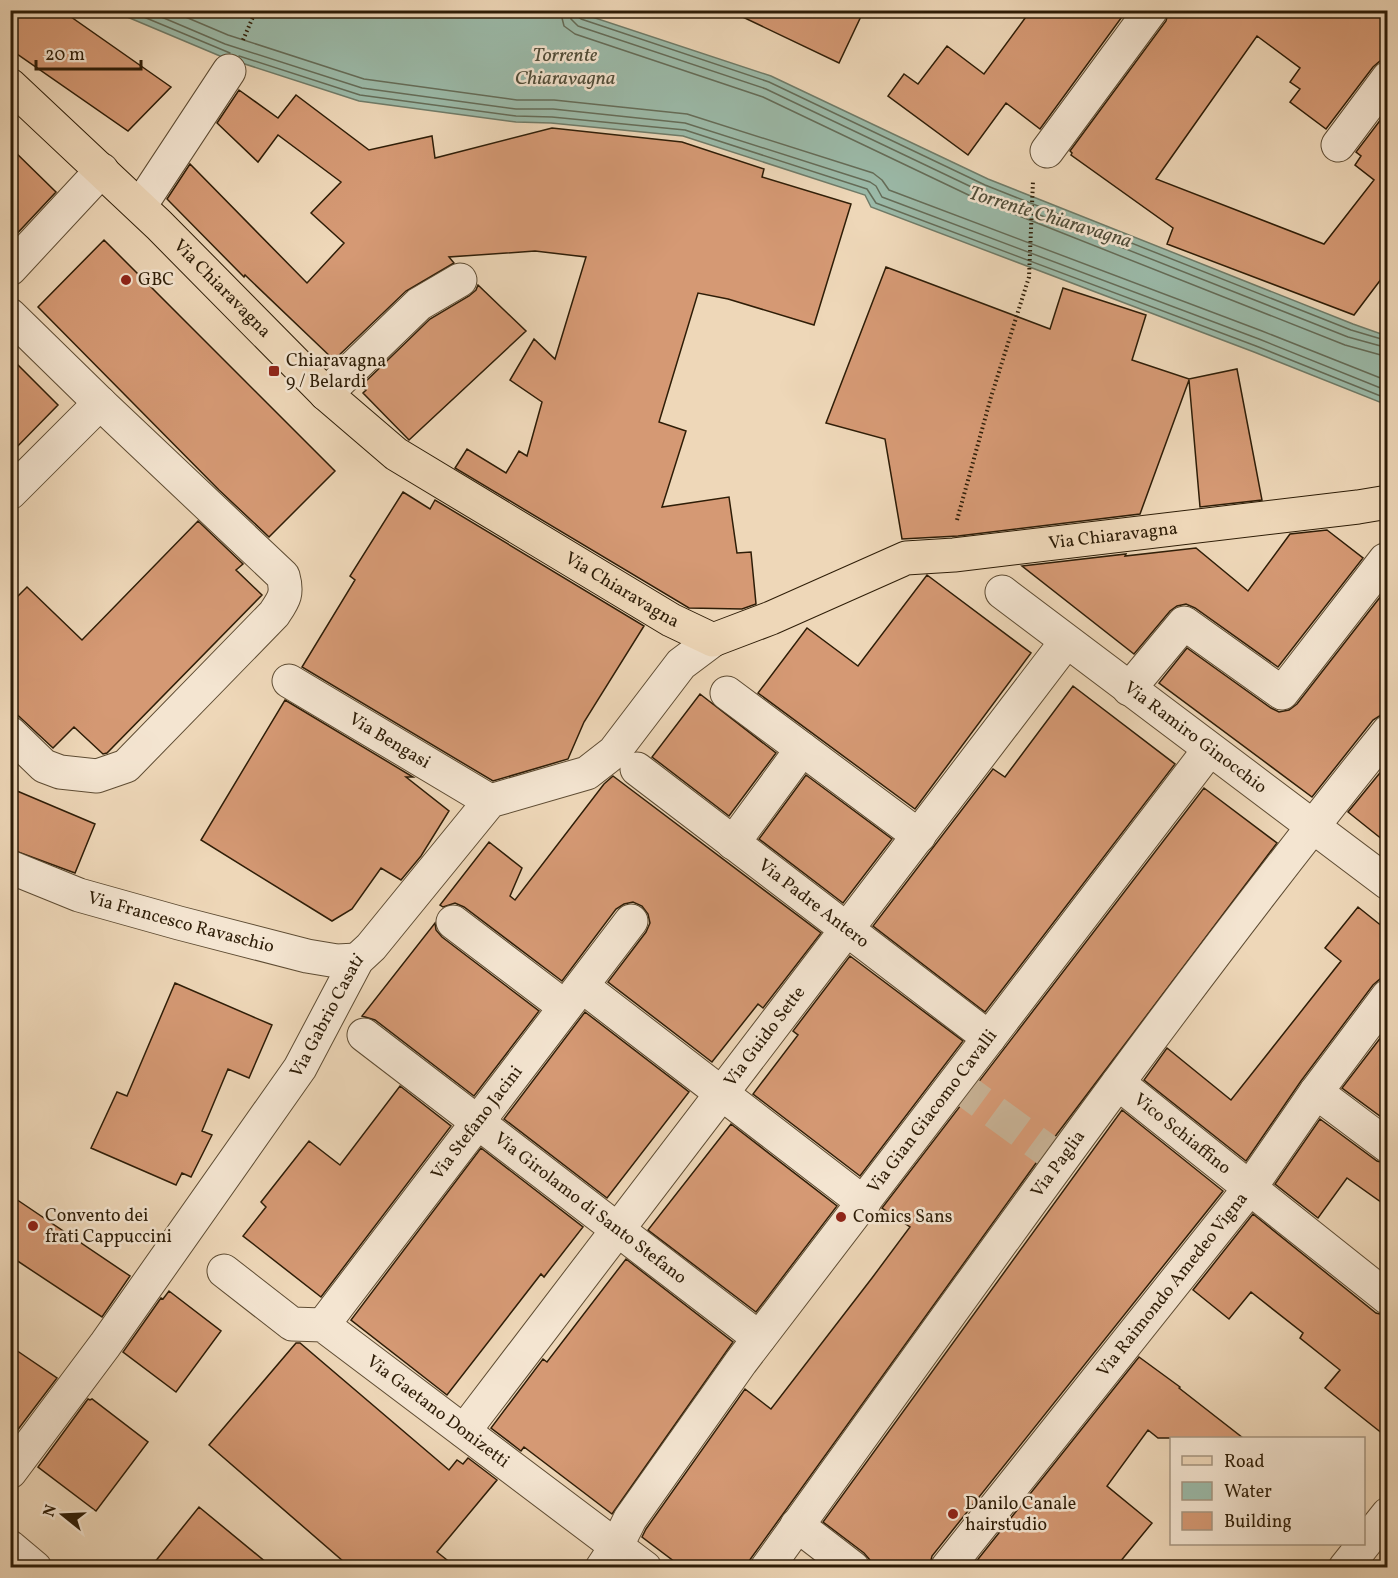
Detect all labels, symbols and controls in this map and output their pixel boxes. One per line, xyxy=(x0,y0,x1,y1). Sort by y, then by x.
scale bar xyxy=(36,33,141,71)
water label: Torrente Chiaravagna xyxy=(515,42,615,93)
text: 20 m xyxy=(45,43,85,68)
water label: Torrente Chiaravagna xyxy=(965,180,1135,256)
street label: Via Chiaravagna xyxy=(167,234,276,344)
place label: GBC xyxy=(138,268,174,293)
marker: GBC xyxy=(119,273,133,287)
place label: Chiaravagna 9 / Belardi xyxy=(286,349,386,395)
marker: Chiaravagna 9 / Belardi xyxy=(267,364,281,378)
street label: Via Chiaravagna xyxy=(1047,516,1179,556)
street label: Via Chiaravagna xyxy=(560,546,683,634)
street label: Via Ramiro Ginocchio xyxy=(1119,676,1272,800)
street label: Via Bengasi xyxy=(344,707,435,775)
street label: Via Padre Antero xyxy=(753,853,874,954)
street label: Via Francesco Ravaschio xyxy=(85,886,277,960)
street label: Via Gabrio Casati xyxy=(284,948,369,1083)
street label: Via Guido Sette xyxy=(718,981,811,1092)
street label: Via Gian Giacomo Cavalli xyxy=(862,1024,1003,1199)
street label: Via Stefano Jacini xyxy=(425,1061,529,1185)
street label: Vico Schiaffino xyxy=(1128,1087,1236,1181)
street label: Via Paglia xyxy=(1025,1125,1091,1203)
street label: Via Girolamo di Santo Stefano xyxy=(489,1127,692,1290)
street label: Via Raimondo Amedeo Vigna xyxy=(1091,1187,1254,1383)
place label: Convento dei frati Cappuccini xyxy=(45,1204,172,1250)
place label: Comics Sans xyxy=(853,1205,952,1230)
marker: Comics Sans xyxy=(834,1210,848,1224)
marker: Convento dei frati Cappuccini xyxy=(26,1219,40,1233)
street label: Via Gaetano Donizetti xyxy=(361,1349,515,1474)
legend xyxy=(1170,1437,1365,1545)
text: Road xyxy=(1224,1450,1265,1475)
text: Water xyxy=(1224,1480,1272,1505)
north arrow xyxy=(33,1485,93,1545)
place label: Danilo Canale hairstudio xyxy=(965,1492,1076,1538)
text: N xyxy=(38,1502,63,1520)
marker: Danilo Canale hairstudio xyxy=(946,1507,960,1521)
text: Building xyxy=(1224,1510,1292,1535)

